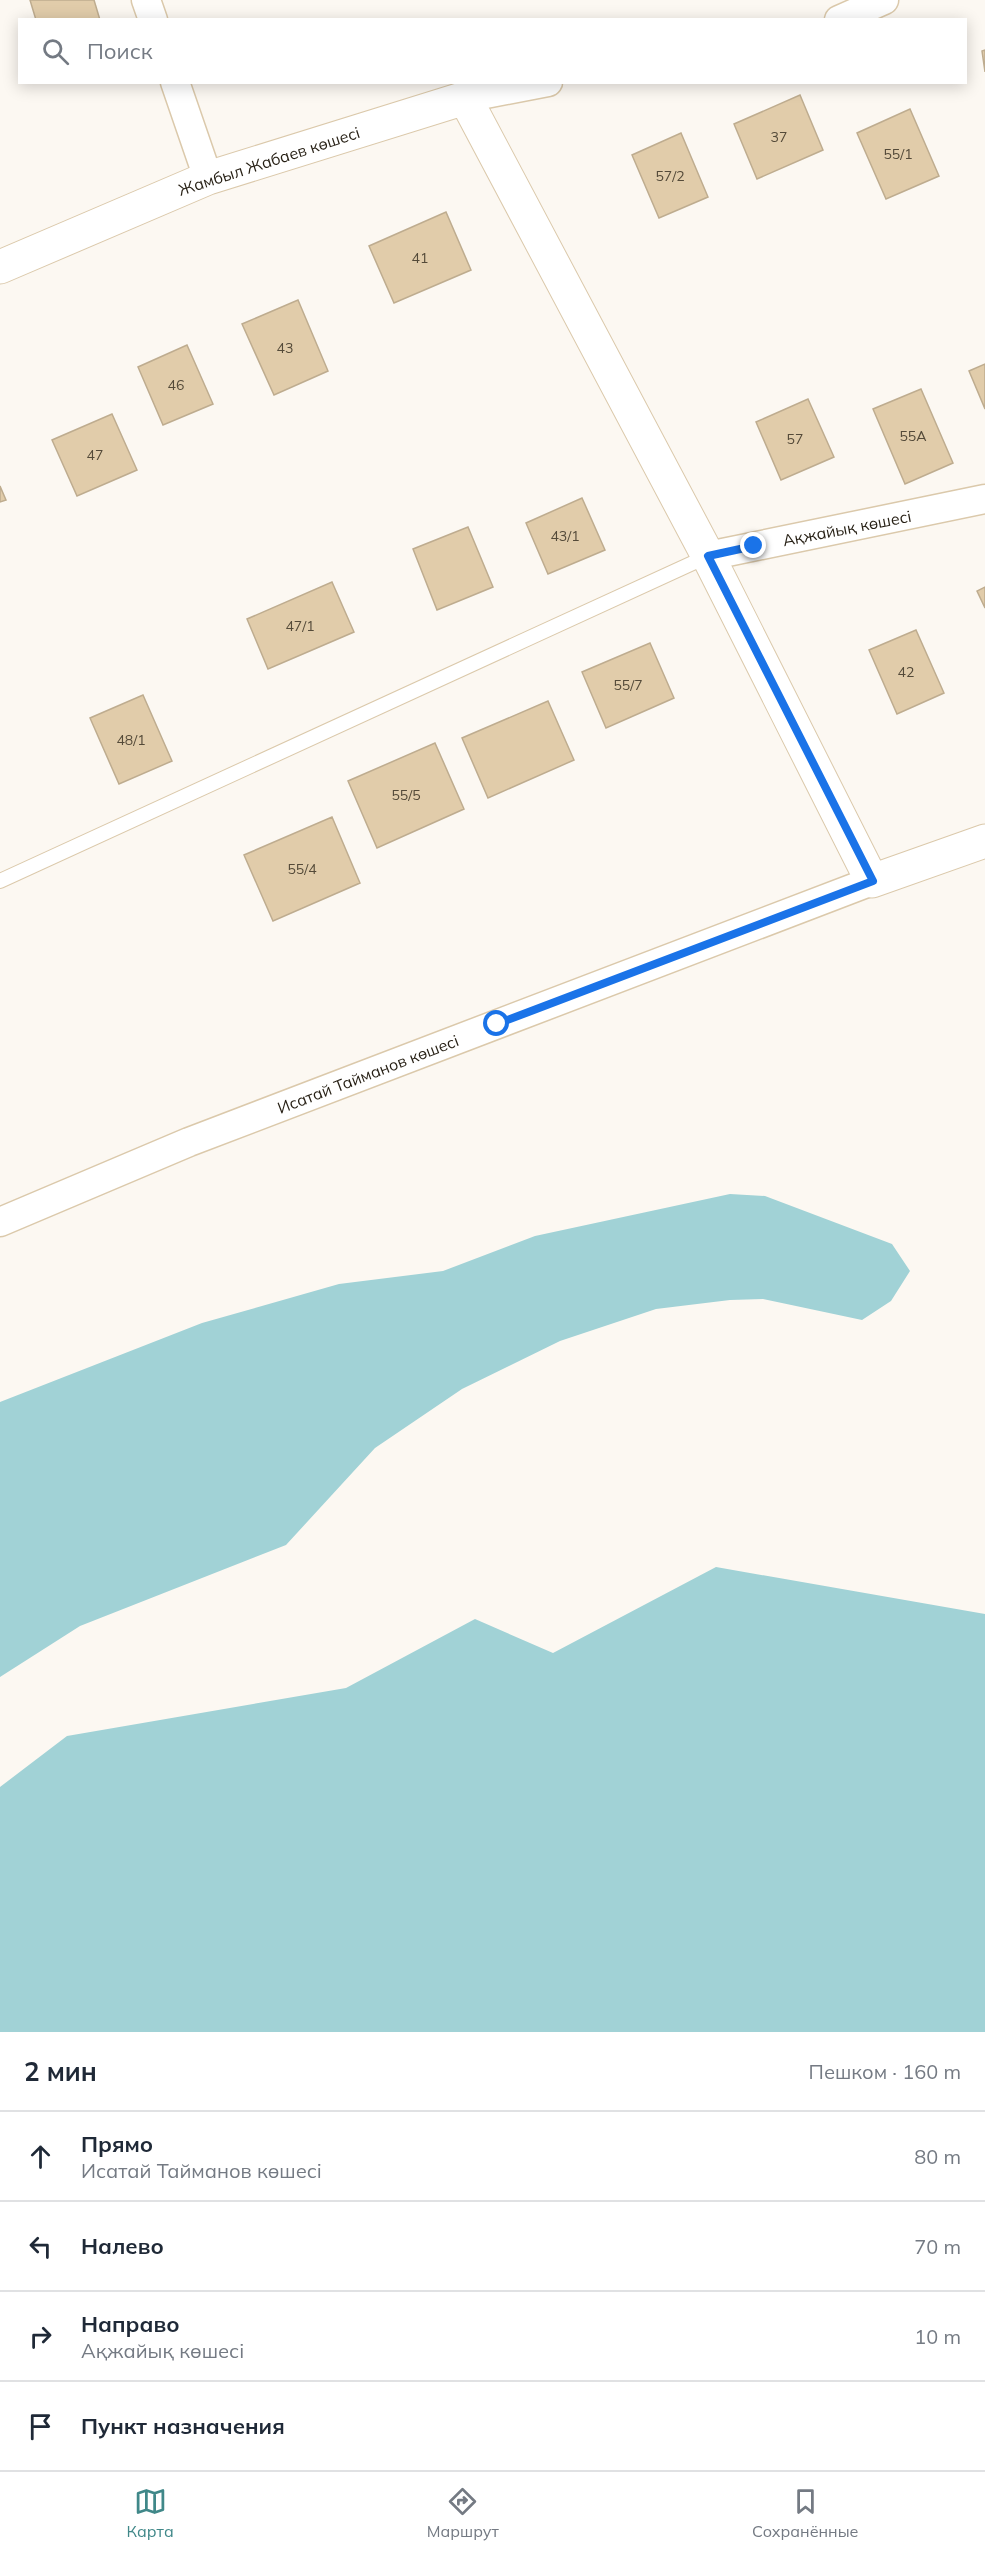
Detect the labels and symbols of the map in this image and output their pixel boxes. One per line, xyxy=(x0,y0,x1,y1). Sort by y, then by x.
street label: Жамбыл Жабаев көшесі xyxy=(176,122,362,200)
house number: 37 xyxy=(771,128,787,146)
house number: 55/1 xyxy=(883,145,913,163)
house number: 57/2 xyxy=(655,167,685,185)
house number: 41 xyxy=(412,249,428,267)
house number: 43 xyxy=(277,339,293,357)
house number: 46 xyxy=(168,376,184,394)
house number: 55А xyxy=(899,427,927,445)
house number: 57 xyxy=(787,430,803,448)
house number: 47 xyxy=(87,446,103,464)
street label: Ақжайық көшесі xyxy=(781,506,913,550)
house number: 43/1 xyxy=(550,527,580,545)
route end xyxy=(740,532,766,558)
house number: 47/1 xyxy=(285,617,315,635)
house number: 42 xyxy=(898,663,914,681)
house number: 55/7 xyxy=(613,676,643,694)
house number: 48/1 xyxy=(116,731,146,749)
house number: 55/5 xyxy=(391,786,421,804)
house number: 55/4 xyxy=(287,860,317,878)
route start xyxy=(483,1010,509,1036)
street label: Исатай Тайманов көшесі xyxy=(274,1030,462,1118)

